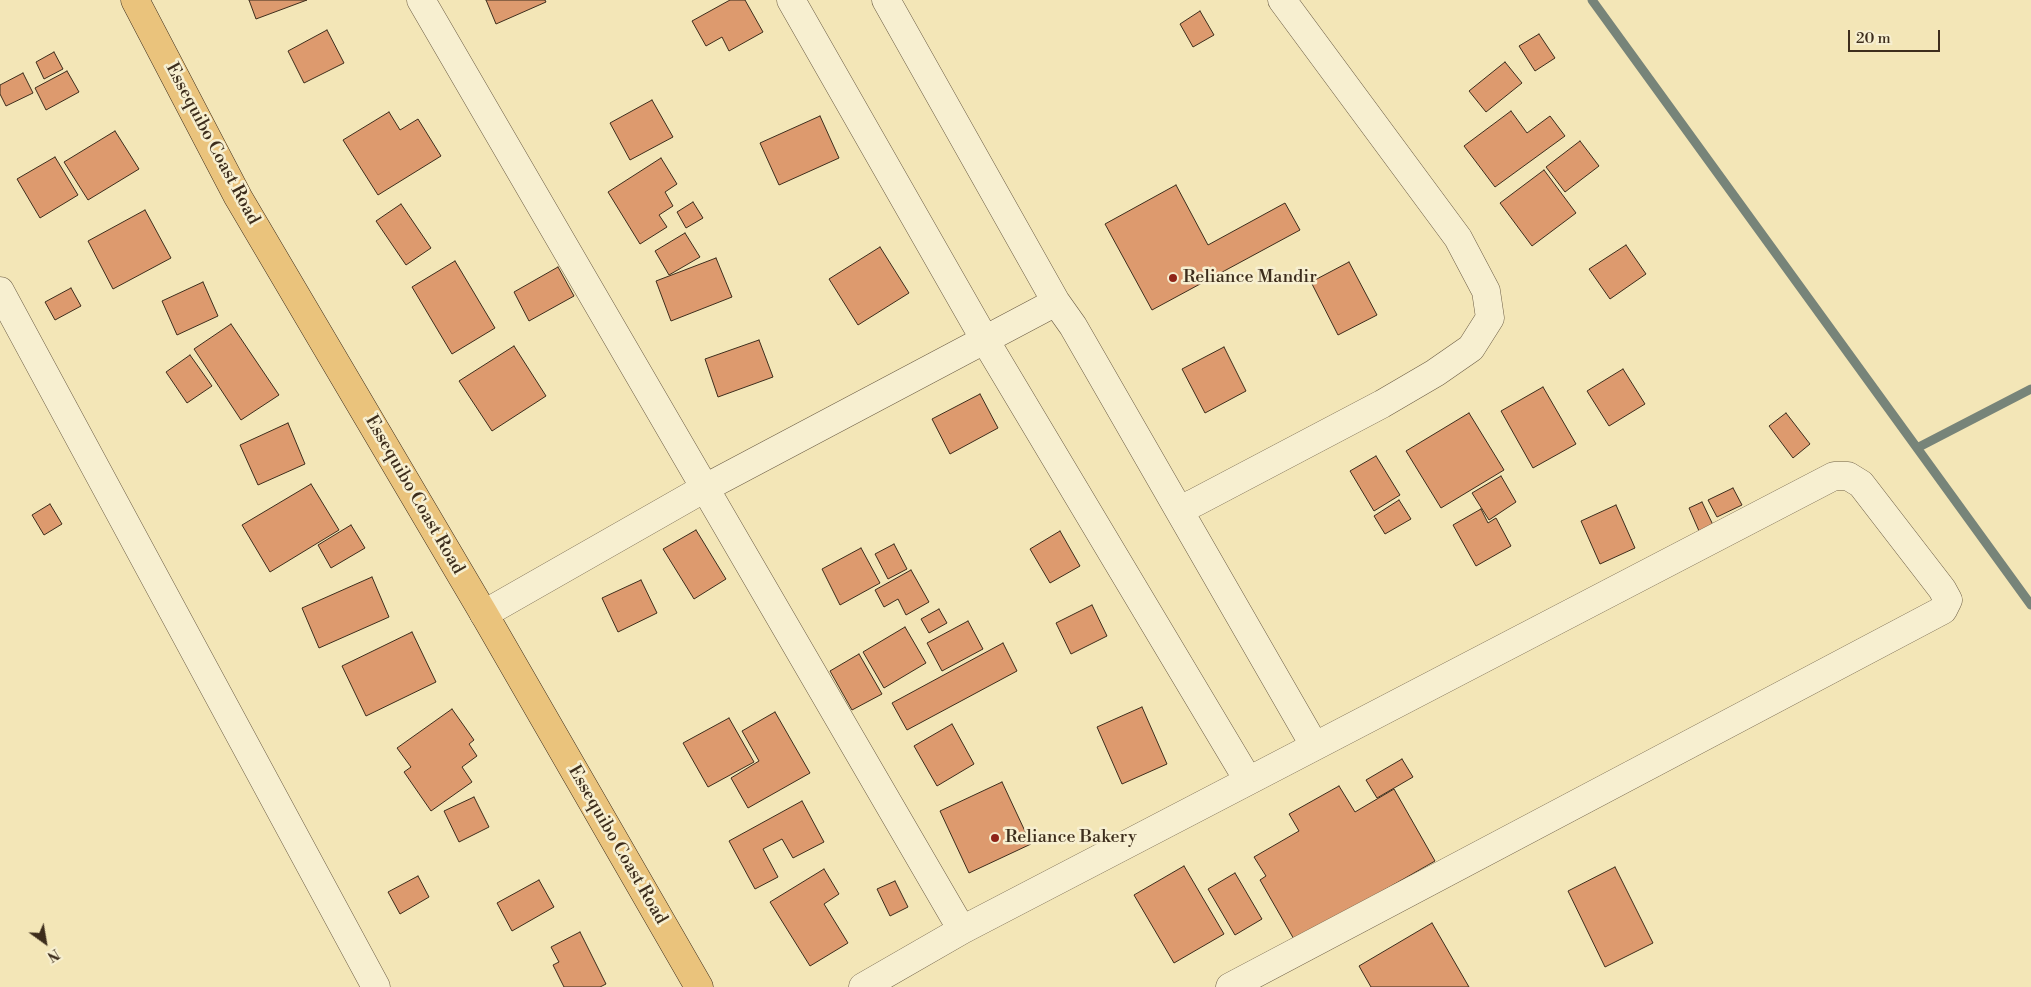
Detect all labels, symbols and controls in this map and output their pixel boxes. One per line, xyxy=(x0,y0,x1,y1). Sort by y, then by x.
scale bar xyxy=(1851,20,1944,52)
text: 20 m xyxy=(1856,29,1891,48)
street label: Essequibo Coast Road xyxy=(160,59,264,229)
place label: Reliance Mandir xyxy=(1183,267,1317,289)
marker: Reliance Mandir xyxy=(1167,272,1179,284)
street label: Essequibo Coast Road xyxy=(360,412,468,578)
street label: Essequibo Coast Road xyxy=(563,762,671,928)
place label: Reliance Bakery xyxy=(1005,827,1137,849)
marker: Reliance Bakery xyxy=(989,832,1001,844)
north arrow xyxy=(20,917,70,967)
text: N xyxy=(43,944,62,965)

